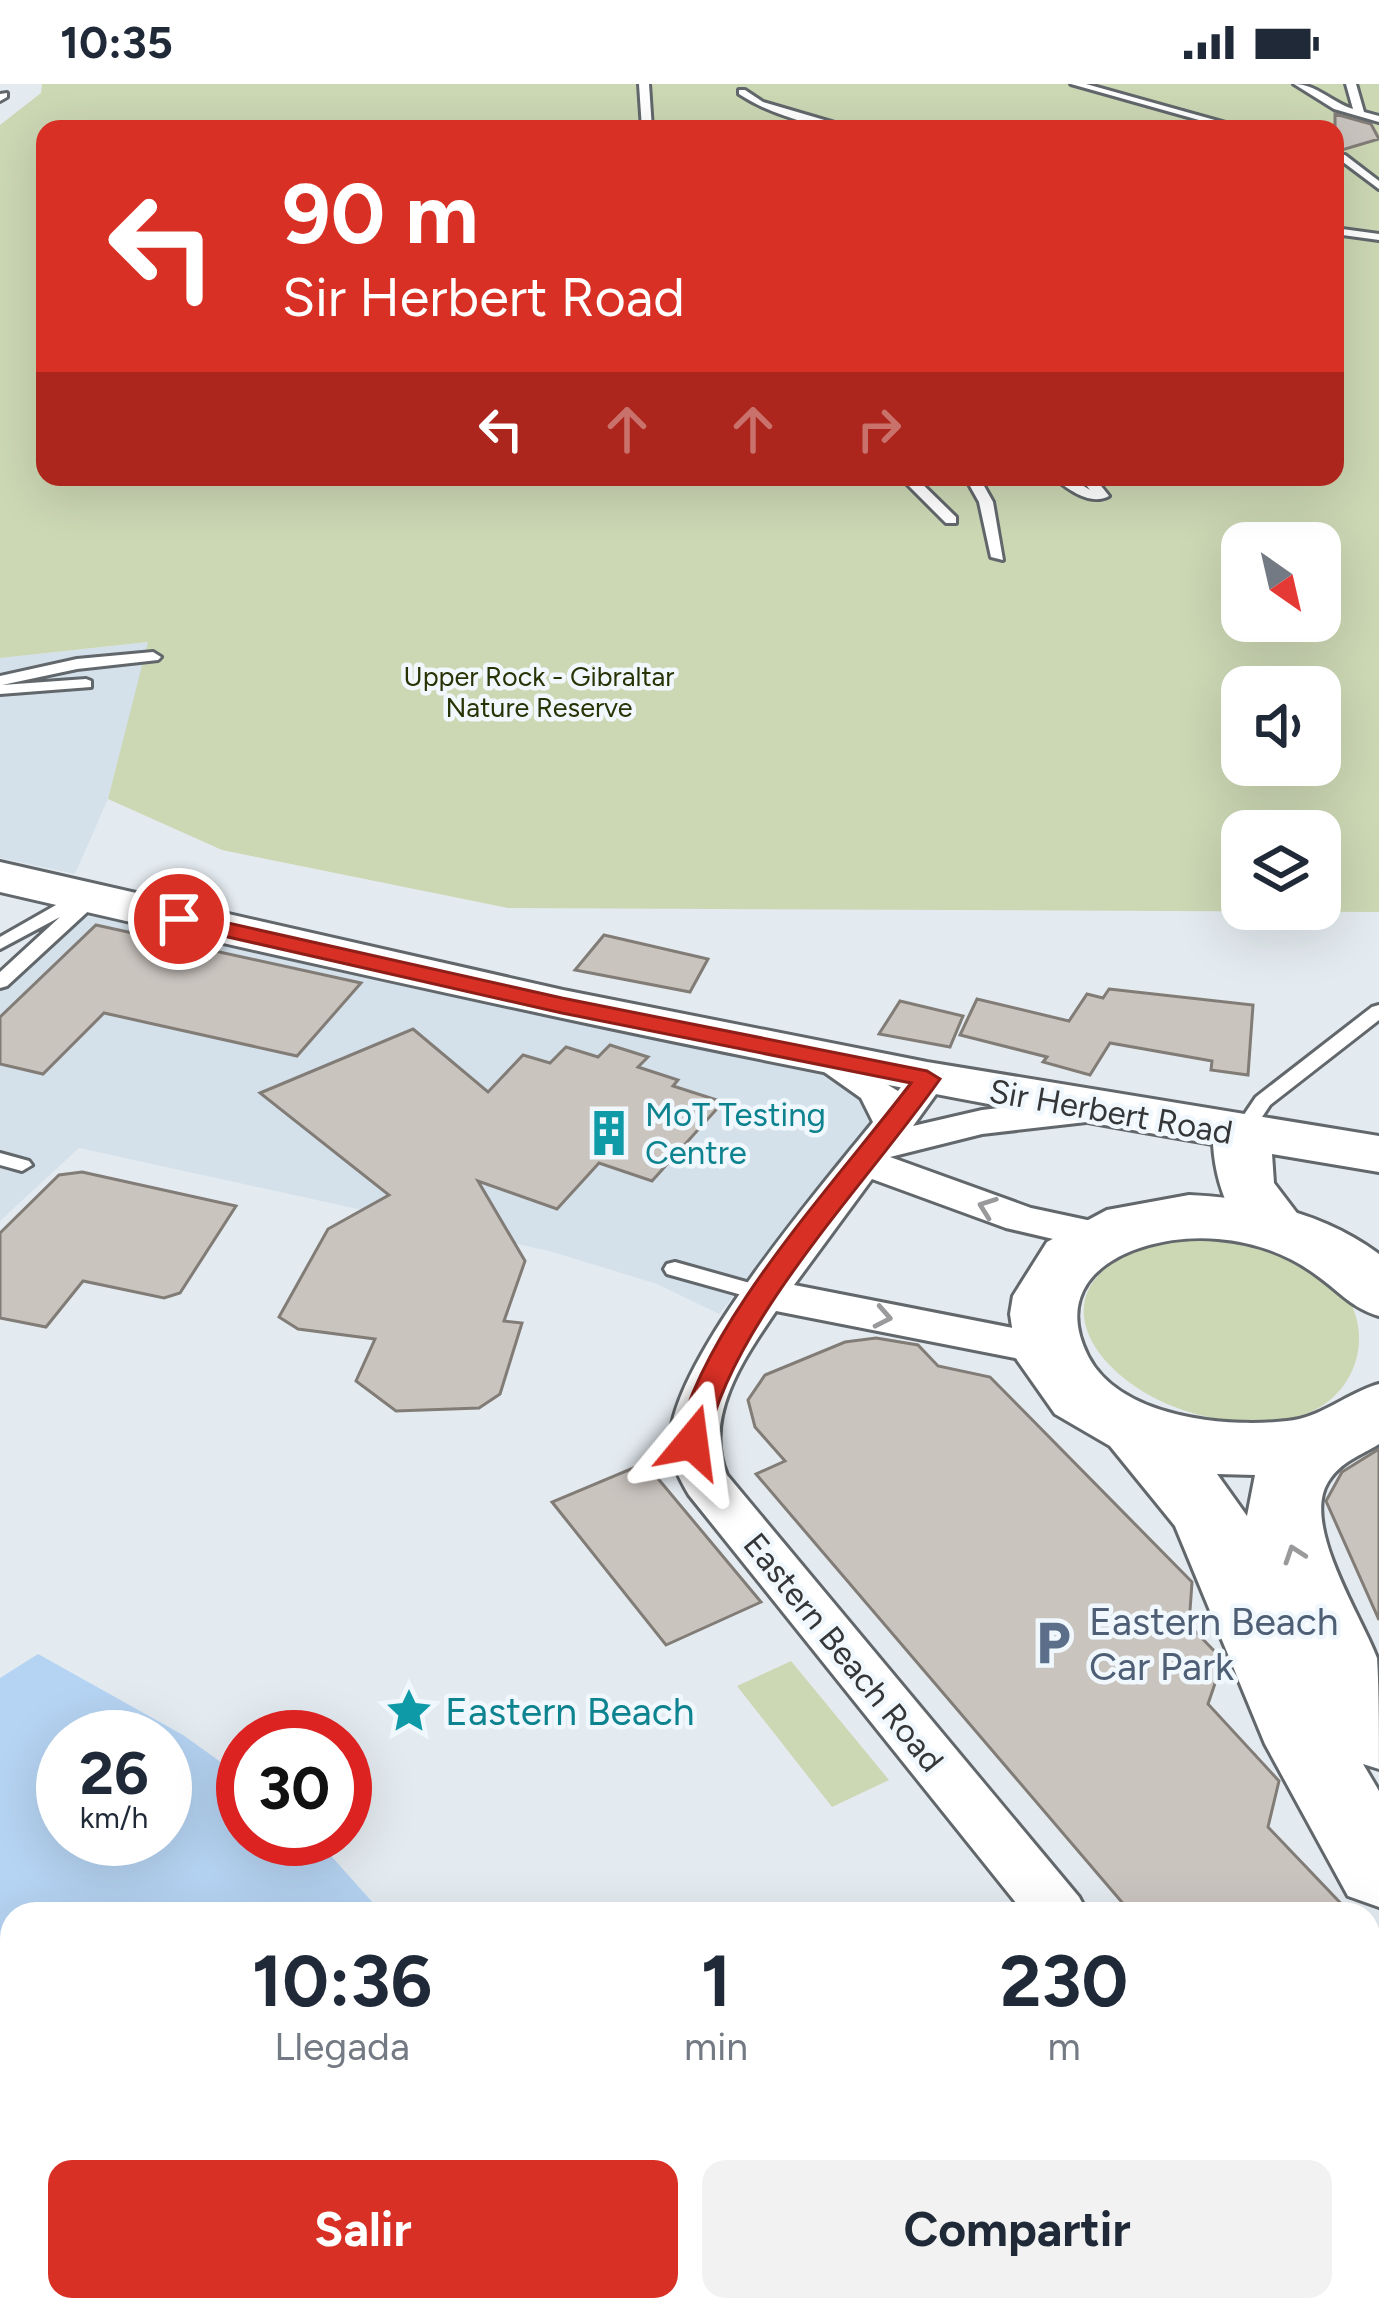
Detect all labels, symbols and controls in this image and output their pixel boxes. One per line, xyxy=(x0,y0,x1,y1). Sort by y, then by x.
text: 10:35 xyxy=(60,15,173,69)
text: 90 m xyxy=(282,163,478,264)
icon: left xyxy=(84,168,240,324)
text: Sir Herbert Road xyxy=(282,265,685,330)
icon: left xyxy=(468,396,534,462)
icon: ahead xyxy=(594,396,660,462)
icon: ahead xyxy=(720,396,786,462)
icon: right xyxy=(846,396,912,462)
north arrow xyxy=(1221,522,1341,642)
map controls xyxy=(1221,522,1341,930)
park label: Upper Rock - Gibraltar Nature Reserve xyxy=(404,660,674,724)
button: sound xyxy=(1221,666,1341,786)
button: layers xyxy=(1221,810,1341,930)
pin xyxy=(128,868,230,970)
icon: arrive xyxy=(146,886,212,952)
street label: Sir Herbert Road xyxy=(986,1071,1236,1152)
place label: MoT Testing Centre xyxy=(645,1095,826,1172)
building icon: MoT Testing Centre xyxy=(584,1108,634,1158)
one-way arrow xyxy=(978,1196,999,1221)
one-way arrow xyxy=(872,1303,892,1329)
position arrow xyxy=(629,1379,755,1505)
street label: Eastern Beach Road xyxy=(736,1525,952,1779)
one-way arrow xyxy=(1284,1545,1308,1566)
place label: Eastern Beach Car Park xyxy=(1089,1598,1339,1690)
parking icon: Eastern Beach Car Park xyxy=(1028,1618,1078,1668)
place icon: Eastern Beach xyxy=(384,1686,434,1736)
place label: Eastern Beach xyxy=(445,1688,695,1735)
speed limit sign: 30 xyxy=(216,1710,372,1866)
text: 26 xyxy=(79,1737,149,1809)
text: km/h xyxy=(80,1799,148,1836)
text: 10:36 xyxy=(252,1938,432,2024)
text: 1 xyxy=(701,1938,731,2024)
text: 230 xyxy=(1000,1938,1128,2024)
text: Llegada xyxy=(274,2023,410,2070)
text: min xyxy=(684,2023,748,2070)
text: m xyxy=(1047,2023,1081,2070)
button: Salir xyxy=(48,2160,678,2298)
button: Compartir xyxy=(702,2160,1332,2298)

